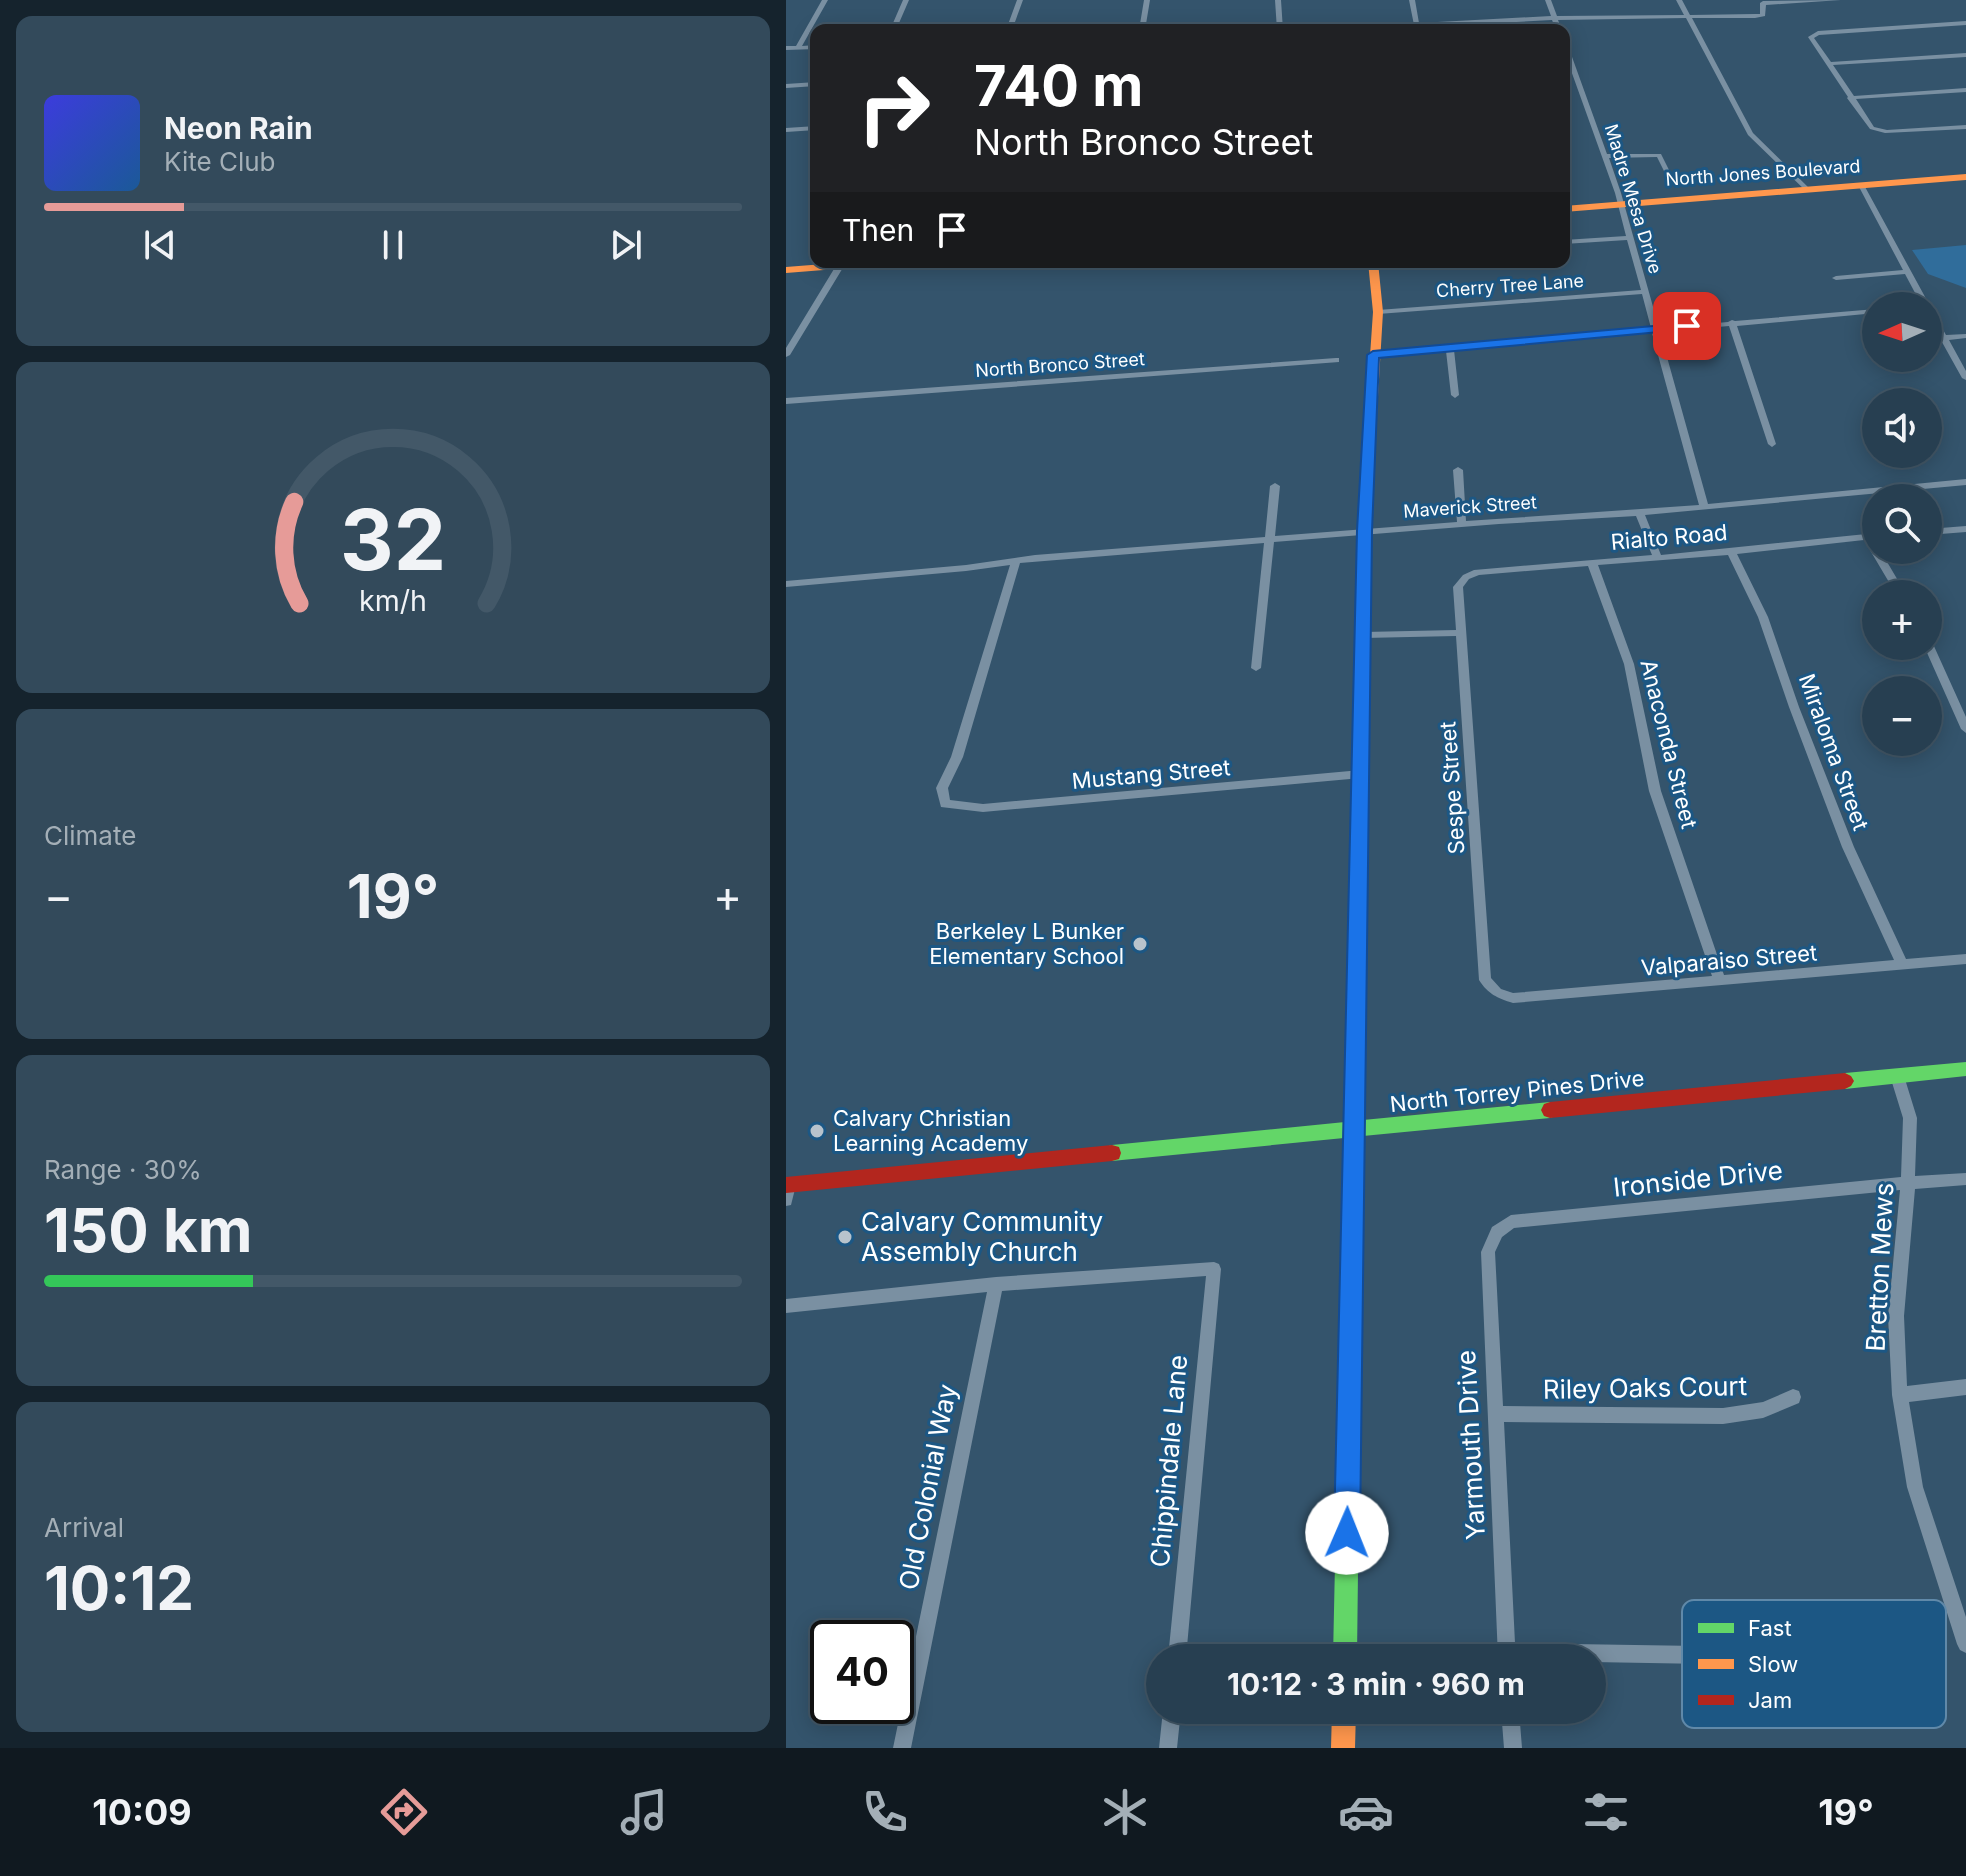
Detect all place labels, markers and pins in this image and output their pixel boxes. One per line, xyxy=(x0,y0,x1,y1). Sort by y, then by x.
pin xyxy=(1653,292,1721,360)
place label: Berkeley L Bunker Elementary School xyxy=(929,918,1124,969)
marker: Berkeley L Bunker Elementary School xyxy=(1131,935,1149,953)
place label: Calvary Christian Learning Academy xyxy=(833,1105,1028,1156)
marker: Calvary Christian Learning Academy xyxy=(808,1122,826,1140)
place label: Calvary Community Assembly Church xyxy=(861,1206,1103,1267)
marker: Calvary Community Assembly Church xyxy=(836,1228,854,1246)

